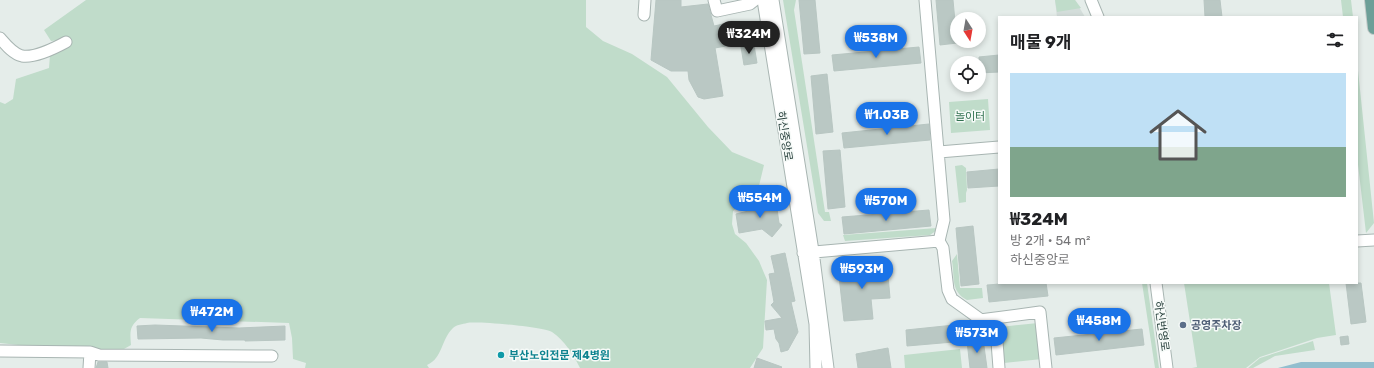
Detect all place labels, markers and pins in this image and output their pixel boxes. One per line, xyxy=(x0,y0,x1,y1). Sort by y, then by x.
pin: ₩324M xyxy=(721,21,777,55)
pin: ₩538M xyxy=(848,25,904,59)
pin: ₩1.03B xyxy=(854,102,920,136)
pin: ₩554M xyxy=(732,185,788,219)
pin: ₩570M xyxy=(858,188,914,222)
pin: ₩593M xyxy=(834,256,890,290)
pin: ₩472M xyxy=(184,299,240,333)
pin: ₩458M xyxy=(1071,308,1127,342)
place label: 공영주차장 xyxy=(1191,319,1242,332)
pin: ₩573M xyxy=(949,320,1005,354)
marker: 공영주차장 xyxy=(1178,320,1188,330)
place label: 부산노인전문 제4병원 xyxy=(509,349,610,362)
marker: 부산노인전문 제4병원 xyxy=(496,350,506,360)

